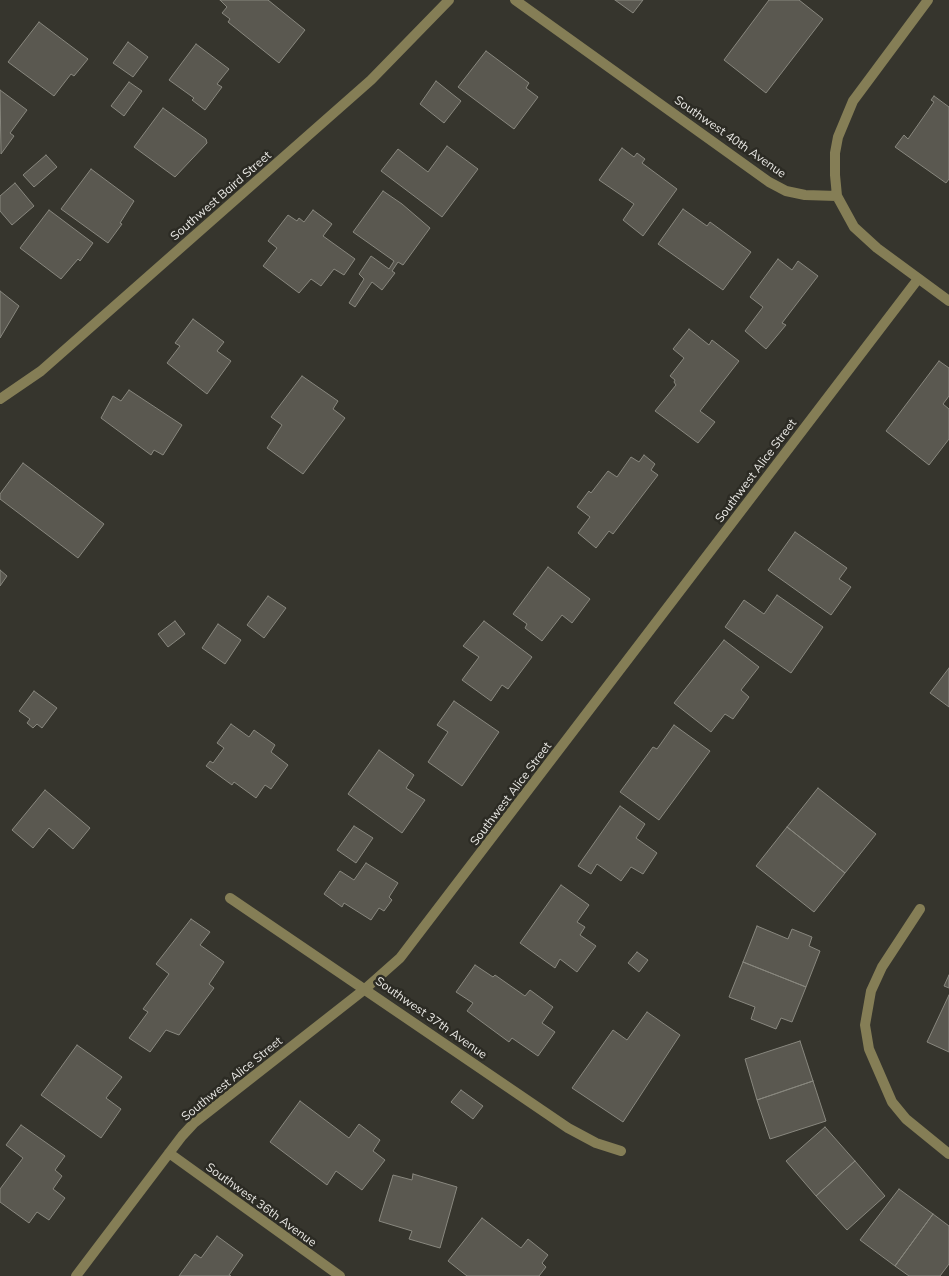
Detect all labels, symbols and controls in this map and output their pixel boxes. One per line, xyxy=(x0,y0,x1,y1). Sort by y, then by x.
street label: Southwest 40th Avenue xyxy=(671,93,789,181)
street label: Southwest Baird Street xyxy=(168,148,274,244)
street label: Southwest Alice Street xyxy=(712,416,800,526)
street label: Southwest Alice Street xyxy=(467,739,555,849)
street label: Southwest 37th Avenue xyxy=(372,974,490,1062)
street label: Southwest Alice Street xyxy=(179,1034,285,1124)
street label: Southwest 36th Avenue xyxy=(203,1160,319,1250)

